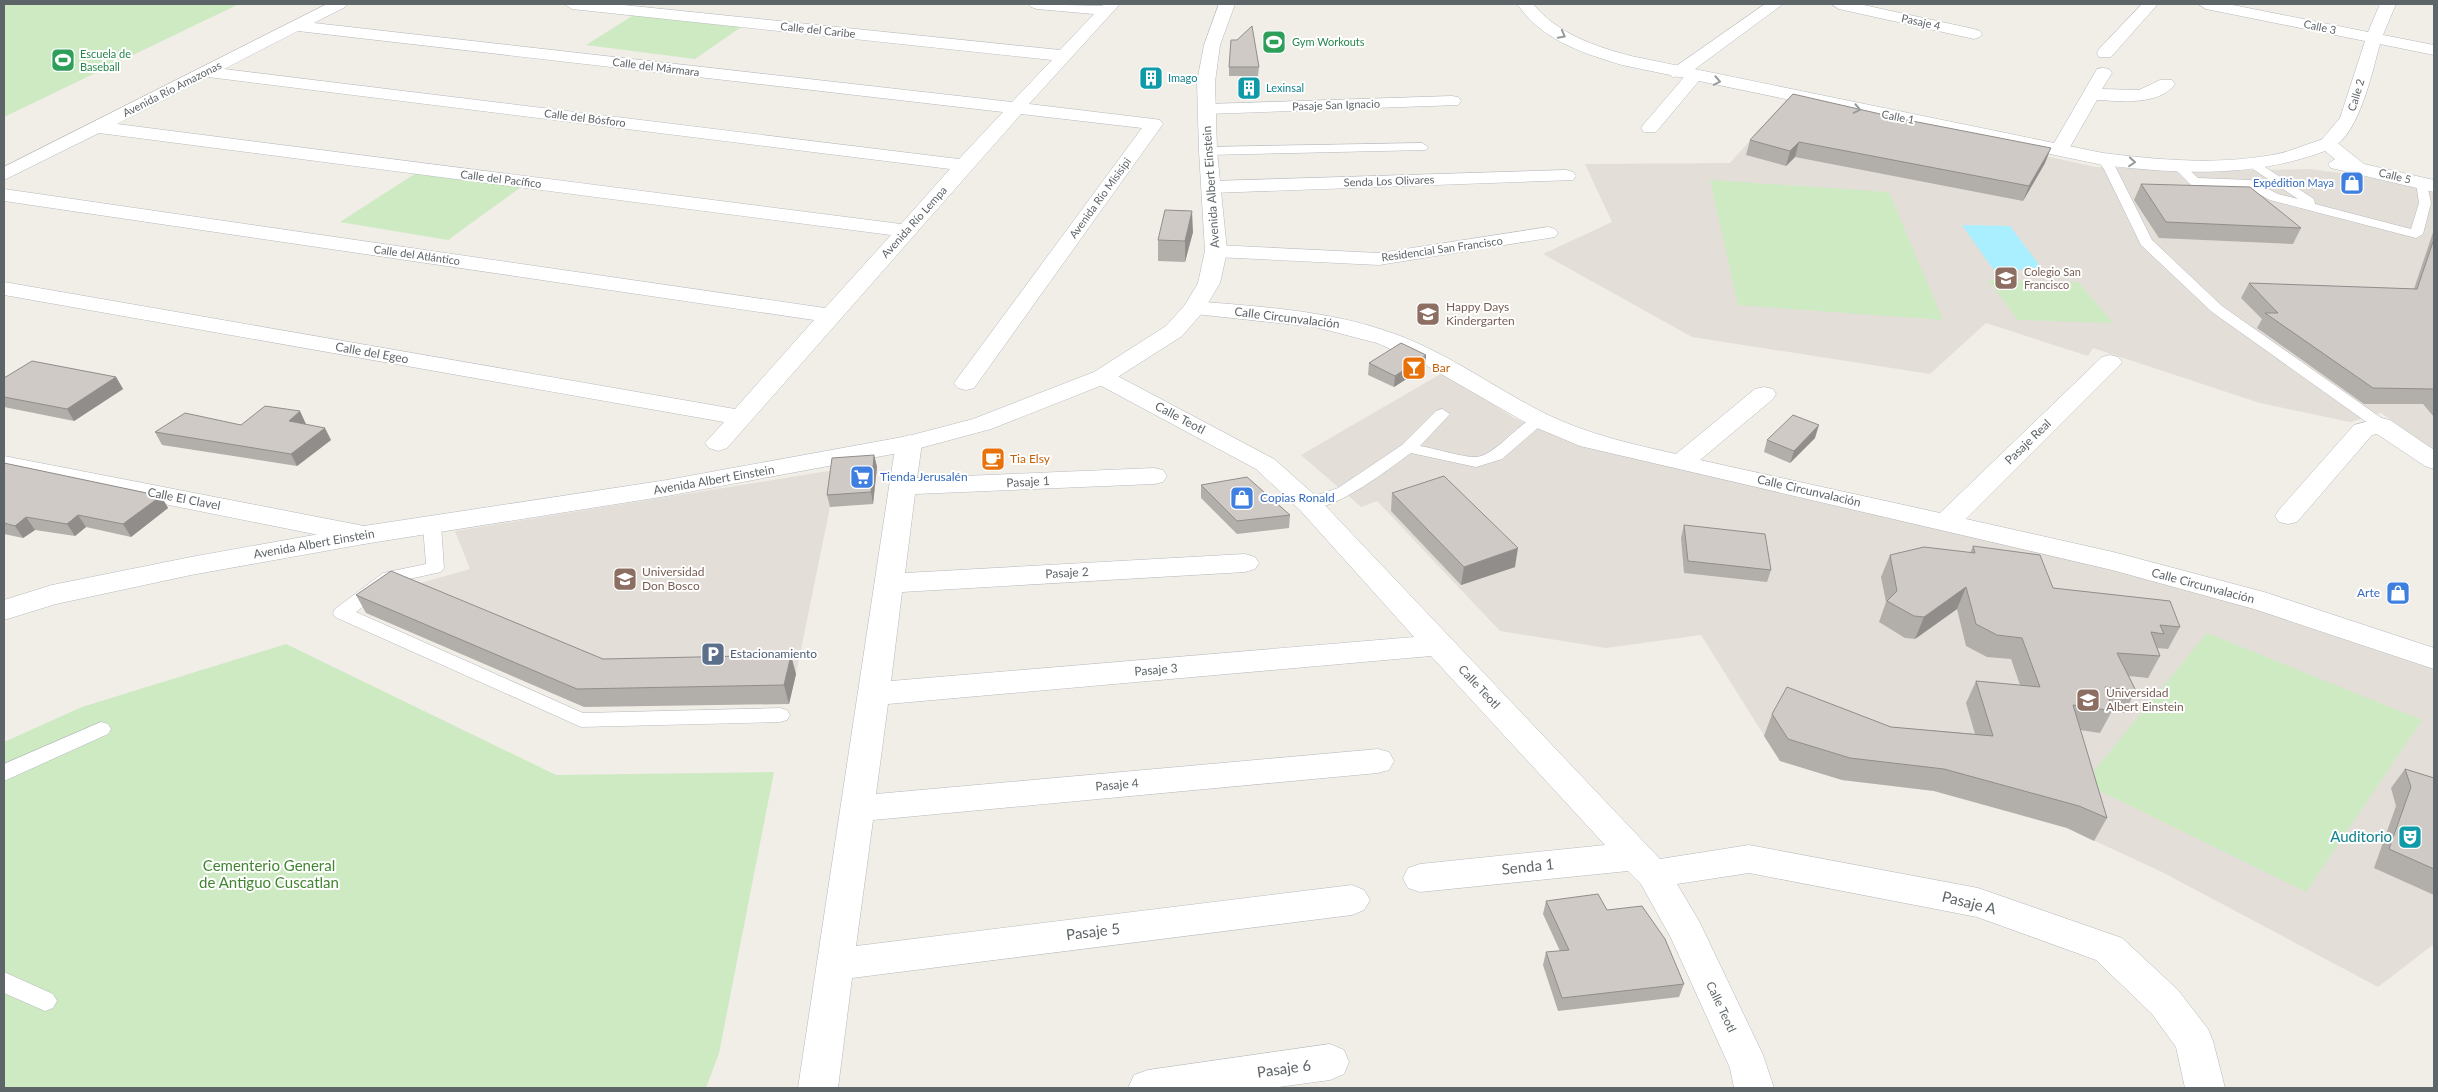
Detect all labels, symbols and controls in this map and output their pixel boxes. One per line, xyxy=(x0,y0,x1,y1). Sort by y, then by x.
street label: Pasaje 4 xyxy=(1900,11,1943,32)
street label: Calle 3 xyxy=(2303,17,2338,36)
street label: Calle del Caribe xyxy=(780,19,856,40)
sports icon: Gym Workouts xyxy=(1261,29,1287,55)
one-way arrow xyxy=(1556,29,1565,39)
place label: Gym Workouts xyxy=(1292,35,1365,48)
sports icon: Escuela de Baseball xyxy=(50,47,76,73)
place label: Escuela de Baseball xyxy=(80,47,131,73)
street label: Calle del Mármara xyxy=(612,55,700,78)
street label: Avenida Río Amazonas xyxy=(120,58,224,119)
building icon: Imago xyxy=(1138,65,1164,91)
place label: Imago xyxy=(1168,71,1197,84)
building icon: Lexinsal xyxy=(1236,75,1262,101)
one-way arrow xyxy=(1712,75,1721,85)
street label: Calle 2 xyxy=(2344,77,2367,113)
place label: Lexinsal xyxy=(1266,81,1304,94)
street label: Pasaje San Ignacio xyxy=(1292,96,1380,113)
one-way arrow xyxy=(1853,103,1862,114)
street label: Calle del Bósforo xyxy=(544,106,627,129)
street label: Calle 1 xyxy=(1881,107,1916,126)
street label: Avenida Albert Einstein xyxy=(1199,125,1222,249)
street label: Avenida Río Misisipi xyxy=(1066,155,1133,241)
one-way arrow xyxy=(2128,156,2136,167)
street label: Calle 5 xyxy=(2378,165,2413,186)
street label: Calle del Pacífico xyxy=(460,167,542,190)
shop icon: Expédition Maya xyxy=(2339,170,2365,196)
street label: Senda Los Olivares xyxy=(1343,172,1435,189)
place label: Expédition Maya xyxy=(2253,176,2334,189)
street label: Avenida Río Lempa xyxy=(878,183,949,260)
street label: Residencial San Francisco xyxy=(1380,234,1503,263)
street label: Calle del Atlántico xyxy=(373,242,461,267)
school or university icon: Colegio San Francisco xyxy=(1993,265,2019,291)
place label: Colegio San Francisco xyxy=(2024,265,2081,291)
place label: Happy Days Kindergarten xyxy=(1446,299,1515,328)
school or university icon: Happy Days Kindergarten xyxy=(1415,301,1441,327)
street label: Calle Circunvalación xyxy=(1234,304,1341,331)
street label: Calle del Egeo xyxy=(334,339,410,366)
bar icon: Bar xyxy=(1401,355,1427,381)
place label: Bar xyxy=(1432,360,1451,375)
street label: Calle Teotl xyxy=(1153,398,1208,437)
street label: Pasaje Real xyxy=(2001,416,2054,467)
cafe icon: Tia Elsy xyxy=(980,446,1006,472)
place label: Tia Elsy xyxy=(1010,451,1051,466)
street label: Avenida Albert Einstein xyxy=(652,461,776,498)
supermarket icon: Tienda Jerusalén xyxy=(849,464,875,490)
place label: Tienda Jerusalén xyxy=(880,469,968,484)
street label: Calle Circunvalación xyxy=(1756,471,1862,510)
street label: Pasaje 1 xyxy=(1006,473,1050,490)
street label: Calle El Clavel xyxy=(146,484,222,513)
shop icon: Copias Ronald xyxy=(1229,485,1255,511)
place label: Copias Ronald xyxy=(1260,490,1335,505)
street label: Avenida Albert Einstein xyxy=(252,525,376,562)
place label: Universidad Don Bosco xyxy=(642,564,704,593)
street label: Pasaje 2 xyxy=(1045,564,1089,581)
street label: Calle Circunvalación xyxy=(2150,565,2256,606)
school or university icon: Universidad Don Bosco xyxy=(612,566,638,592)
shop icon: Arte xyxy=(2385,580,2411,606)
place label: Arte xyxy=(2357,585,2380,600)
parking icon: Estacionamiento xyxy=(700,641,726,667)
place label: Estacionamiento xyxy=(730,646,817,661)
street label: Pasaje 3 xyxy=(1134,660,1178,679)
street label: Calle Teotl xyxy=(1455,662,1503,712)
place label: Universidad Albert Einstein xyxy=(2106,685,2184,714)
school or university icon: Universidad Albert Einstein xyxy=(2075,687,2101,713)
street label: Pasaje 4 xyxy=(1095,775,1139,794)
theatre icon: Auditorio xyxy=(2397,824,2423,850)
place label: Auditorio xyxy=(2330,827,2392,845)
street label: Senda 1 xyxy=(1501,854,1555,878)
park label: Cementerio General de Antiguo Cuscatlan xyxy=(199,856,339,891)
street label: Pasaje A xyxy=(1940,887,1999,918)
street label: Pasaje 5 xyxy=(1065,919,1121,943)
street label: Calle Teotl xyxy=(1703,979,1740,1035)
street label: Pasaje 6 xyxy=(1256,1055,1312,1081)

